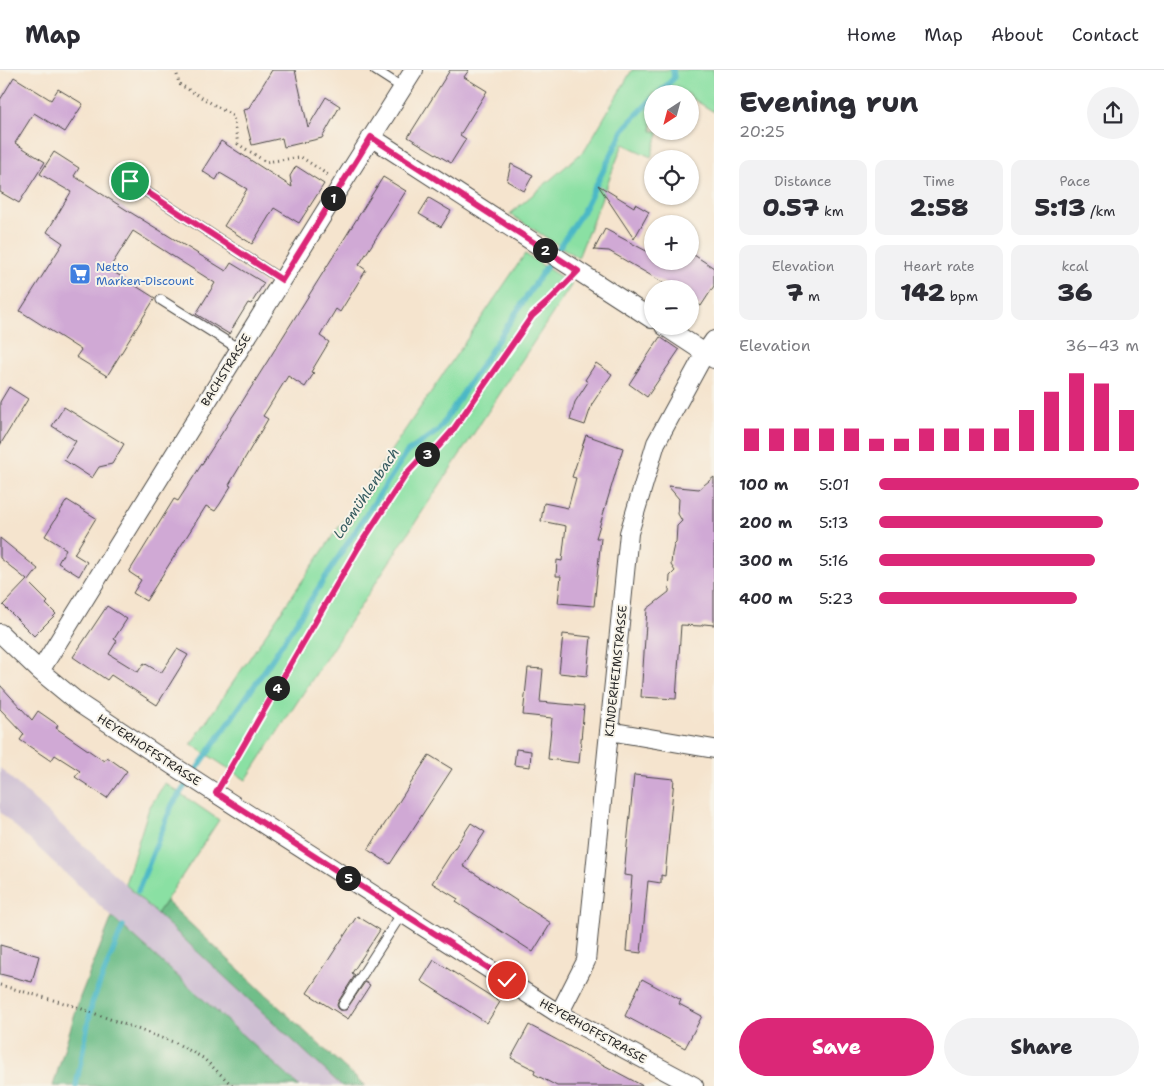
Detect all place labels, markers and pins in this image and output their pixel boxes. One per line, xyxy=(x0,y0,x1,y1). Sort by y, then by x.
pin xyxy=(109,160,151,202)
pin: 1 xyxy=(320,186,346,210)
pin: 2 xyxy=(532,238,558,262)
place label: Netto Marken-Discount xyxy=(96,259,194,289)
supermarket icon: Netto Marken-Discount xyxy=(68,262,92,286)
pin: 3 xyxy=(414,442,440,466)
pin: 4 xyxy=(264,676,290,700)
pin: 5 xyxy=(336,866,360,890)
pin xyxy=(486,959,528,1001)

